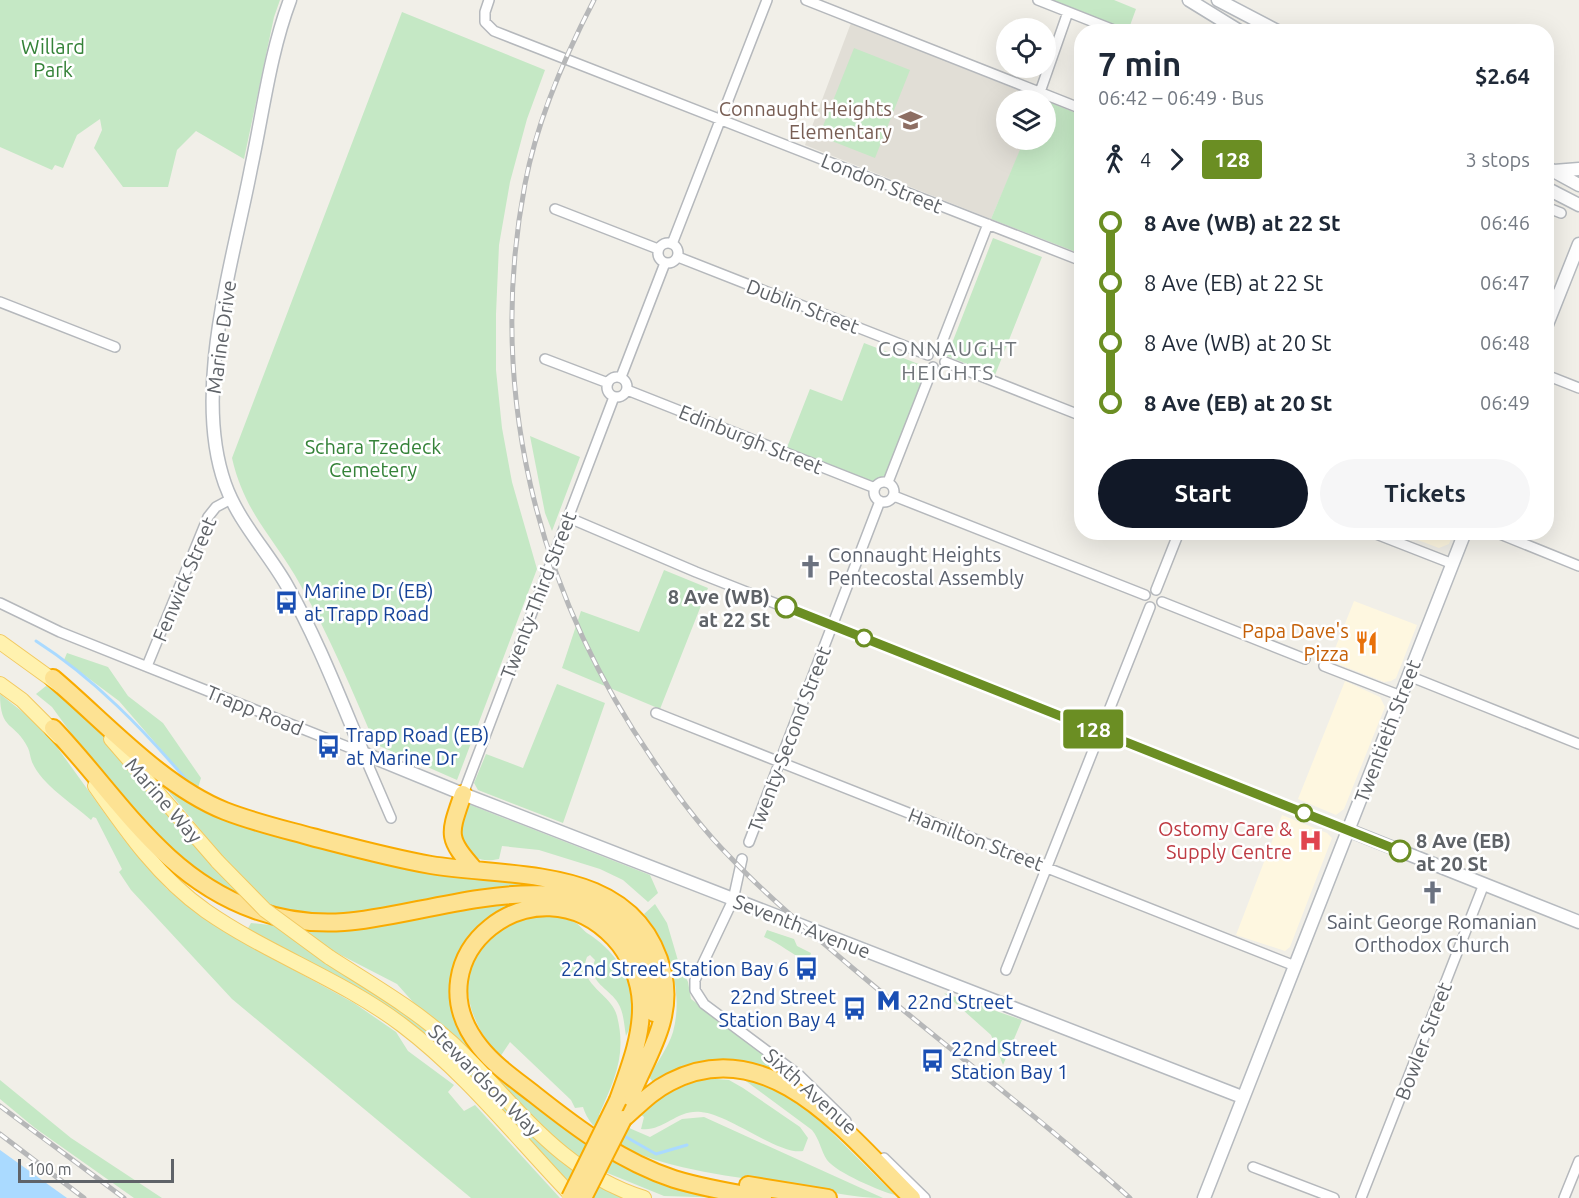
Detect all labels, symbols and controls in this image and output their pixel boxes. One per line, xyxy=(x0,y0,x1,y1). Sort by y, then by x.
map controls xyxy=(996,18,1056,150)
button: locate xyxy=(996,18,1056,78)
park label: Willard Park xyxy=(21,35,85,81)
text: 7 min xyxy=(1098,45,1181,82)
text: $2.64 xyxy=(1475,63,1530,88)
text: 06:42 – 06:49 · Bus xyxy=(1098,86,1264,109)
button: layers xyxy=(996,90,1056,150)
place label: Connaught Heights Elementary xyxy=(719,97,892,143)
school or university icon: Connaught Heights Elementary xyxy=(897,107,923,133)
icon: walk xyxy=(1098,143,1131,176)
icon: forward xyxy=(1160,143,1193,176)
text: 128 xyxy=(1214,147,1250,171)
street label: London Street xyxy=(818,148,946,218)
text: 4 xyxy=(1140,148,1151,171)
text: 3 stops xyxy=(1466,148,1530,171)
text: 8 Ave (WB) at 22 St xyxy=(1144,210,1340,235)
text: 06:46 xyxy=(1480,211,1530,234)
text: 8 Ave (EB) at 22 St xyxy=(1144,270,1323,295)
text: 06:47 xyxy=(1480,271,1530,294)
street label: Dublin Street xyxy=(743,274,863,338)
street label: Marine Drive xyxy=(202,279,240,395)
text: 8 Ave (WB) at 20 St xyxy=(1144,330,1331,355)
text: 06:48 xyxy=(1480,331,1530,354)
district label: CONNAUGHT HEIGHTS xyxy=(878,336,1018,384)
text: 8 Ave (EB) at 20 St xyxy=(1144,390,1332,415)
text: 06:49 xyxy=(1480,391,1530,414)
street label: Edinburgh Street xyxy=(676,400,826,478)
park label: Schara Tzedeck Cemetery xyxy=(305,435,441,481)
button: Start xyxy=(1098,459,1308,528)
button: Tickets xyxy=(1320,459,1530,528)
street label: Twenty-Third Street xyxy=(496,508,581,682)
street label: Fenwick Street xyxy=(147,513,221,645)
place label: Connaught Heights Pentecostal Assembly xyxy=(828,543,1024,589)
church icon: Connaught Heights Pentecostal Assembly xyxy=(797,553,823,579)
place label: Marine Dr (EB) at Trapp Road xyxy=(304,579,434,625)
place label: 8 Ave (WB) at 22 St xyxy=(668,585,770,631)
bus stop icon: Marine Dr (EB) at Trapp Road xyxy=(273,589,299,615)
marker: 8 Ave (WB) at 22 St xyxy=(775,596,797,618)
place label: Papa Dave's Pizza xyxy=(1242,619,1349,665)
unlabelled marker xyxy=(855,629,873,647)
restaurant icon: Papa Dave's Pizza xyxy=(1354,629,1380,655)
street label: Twenty-Second Street xyxy=(743,643,835,835)
street label: Twentieth Street xyxy=(1349,656,1425,806)
street label: Trapp Road xyxy=(203,680,307,740)
line badge: 128 xyxy=(1058,710,1128,748)
text: 128 xyxy=(1075,717,1111,741)
place label: Trapp Road (EB) at Marine Dr xyxy=(346,723,489,769)
bus stop icon: Trapp Road (EB) at Marine Dr xyxy=(315,733,341,759)
street label: Marine Way xyxy=(121,753,207,847)
street label: Hamilton Street xyxy=(905,803,1047,875)
unlabelled marker xyxy=(1295,804,1313,822)
place label: Ostomy Care & Supply Centre xyxy=(1158,817,1292,863)
hospital icon: Ostomy Care & Supply Centre xyxy=(1297,827,1323,853)
place label: 8 Ave (EB) at 20 St xyxy=(1416,829,1511,875)
marker: 8 Ave (EB) at 20 St xyxy=(1389,840,1411,862)
church icon: Saint George Romanian Orthodox Church xyxy=(1419,880,1445,906)
street label: Seventh Avenue xyxy=(730,889,874,963)
place label: Saint George Romanian Orthodox Church xyxy=(1327,910,1537,956)
bus stop icon: 22nd Street Station Bay 6 xyxy=(794,955,820,981)
place label: 22nd Street Station Bay 6 xyxy=(561,957,789,980)
street label: Bowler Street xyxy=(1390,979,1456,1103)
place label: 22nd Street Station Bay 4 xyxy=(719,985,836,1031)
metro station icon: 22nd Street xyxy=(876,988,902,1014)
place label: 22nd Street xyxy=(907,990,1013,1013)
bus stop icon: 22nd Street Station Bay 4 xyxy=(841,995,867,1021)
street label: Stewardson Way xyxy=(424,1019,546,1141)
place label: 22nd Street Station Bay 1 xyxy=(951,1037,1068,1083)
street label: Sixth Avenue xyxy=(760,1043,862,1139)
bus stop icon: 22nd Street Station Bay 1 xyxy=(920,1047,946,1073)
scale bar xyxy=(18,1156,174,1184)
text: 100 m xyxy=(27,1160,72,1178)

